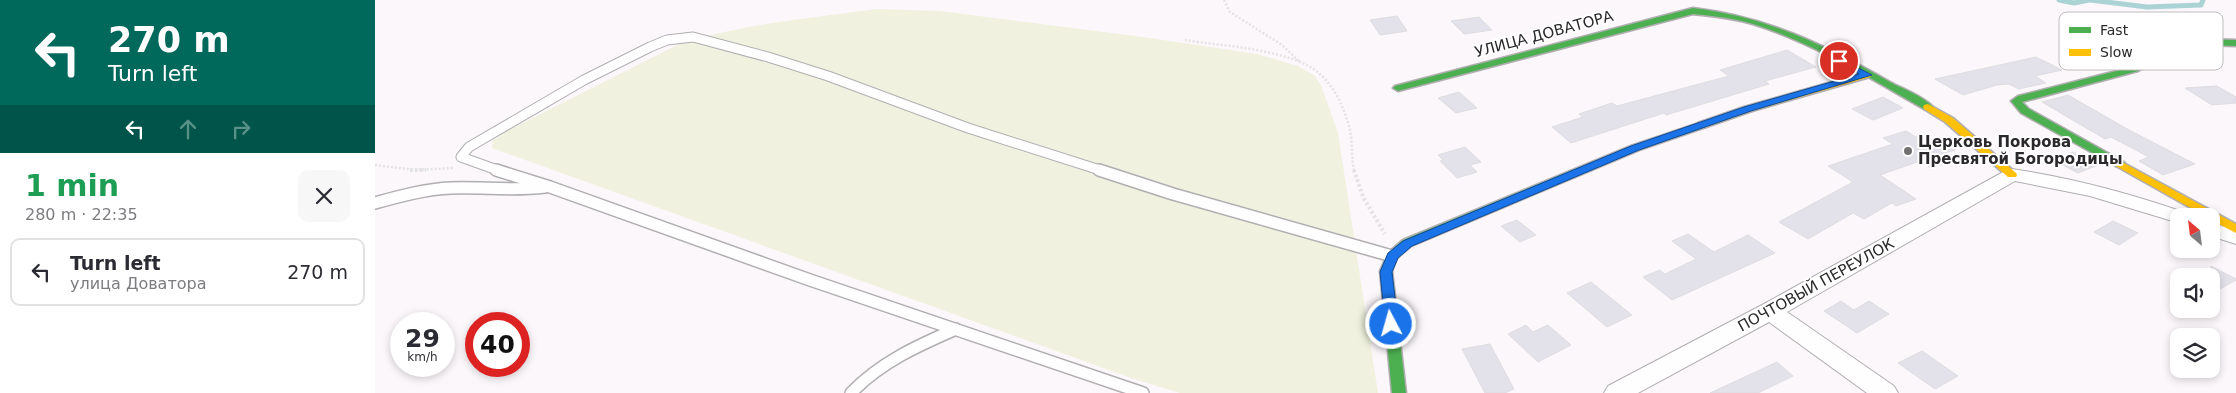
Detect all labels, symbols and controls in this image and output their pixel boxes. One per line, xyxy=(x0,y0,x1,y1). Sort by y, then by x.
street label: УЛИЦА ДОВАТОРА xyxy=(1473,7,1616,61)
legend xyxy=(2059,12,2223,70)
icon: left xyxy=(25,20,90,85)
text: 270 m xyxy=(108,20,230,60)
text: Fast xyxy=(2100,22,2129,38)
pin xyxy=(1818,40,1860,82)
text: Slow xyxy=(2100,44,2133,60)
icon: arrive xyxy=(1825,47,1853,75)
text: Turn left xyxy=(108,61,197,86)
icon: left xyxy=(121,115,149,143)
icon: ahead xyxy=(174,115,202,143)
icon: right xyxy=(227,115,255,143)
place label: Церковь Покрова Пресвятой Богородицы xyxy=(1918,133,2122,168)
marker: Церковь Покрова Пресвятой Богородицы xyxy=(1902,145,1914,157)
text: 1 min xyxy=(25,168,119,203)
button: close xyxy=(298,170,350,222)
text: 280 m · 22:35 xyxy=(25,205,138,224)
north arrow xyxy=(2170,208,2220,258)
map controls xyxy=(2170,208,2220,378)
street label: ПОЧТОВЫЙ ПЕРЕУЛОК xyxy=(1734,233,1898,336)
text: Turn left xyxy=(70,252,161,274)
icon: left xyxy=(27,258,55,286)
text: 270 m xyxy=(287,261,348,283)
button: sound xyxy=(2170,268,2220,318)
text: улица Доватора xyxy=(70,274,206,293)
position arrow xyxy=(1364,297,1416,349)
speed limit sign: 40 xyxy=(465,312,530,377)
text: 29 xyxy=(405,324,440,353)
button: layers xyxy=(2170,328,2220,378)
text: km/h xyxy=(407,350,438,364)

